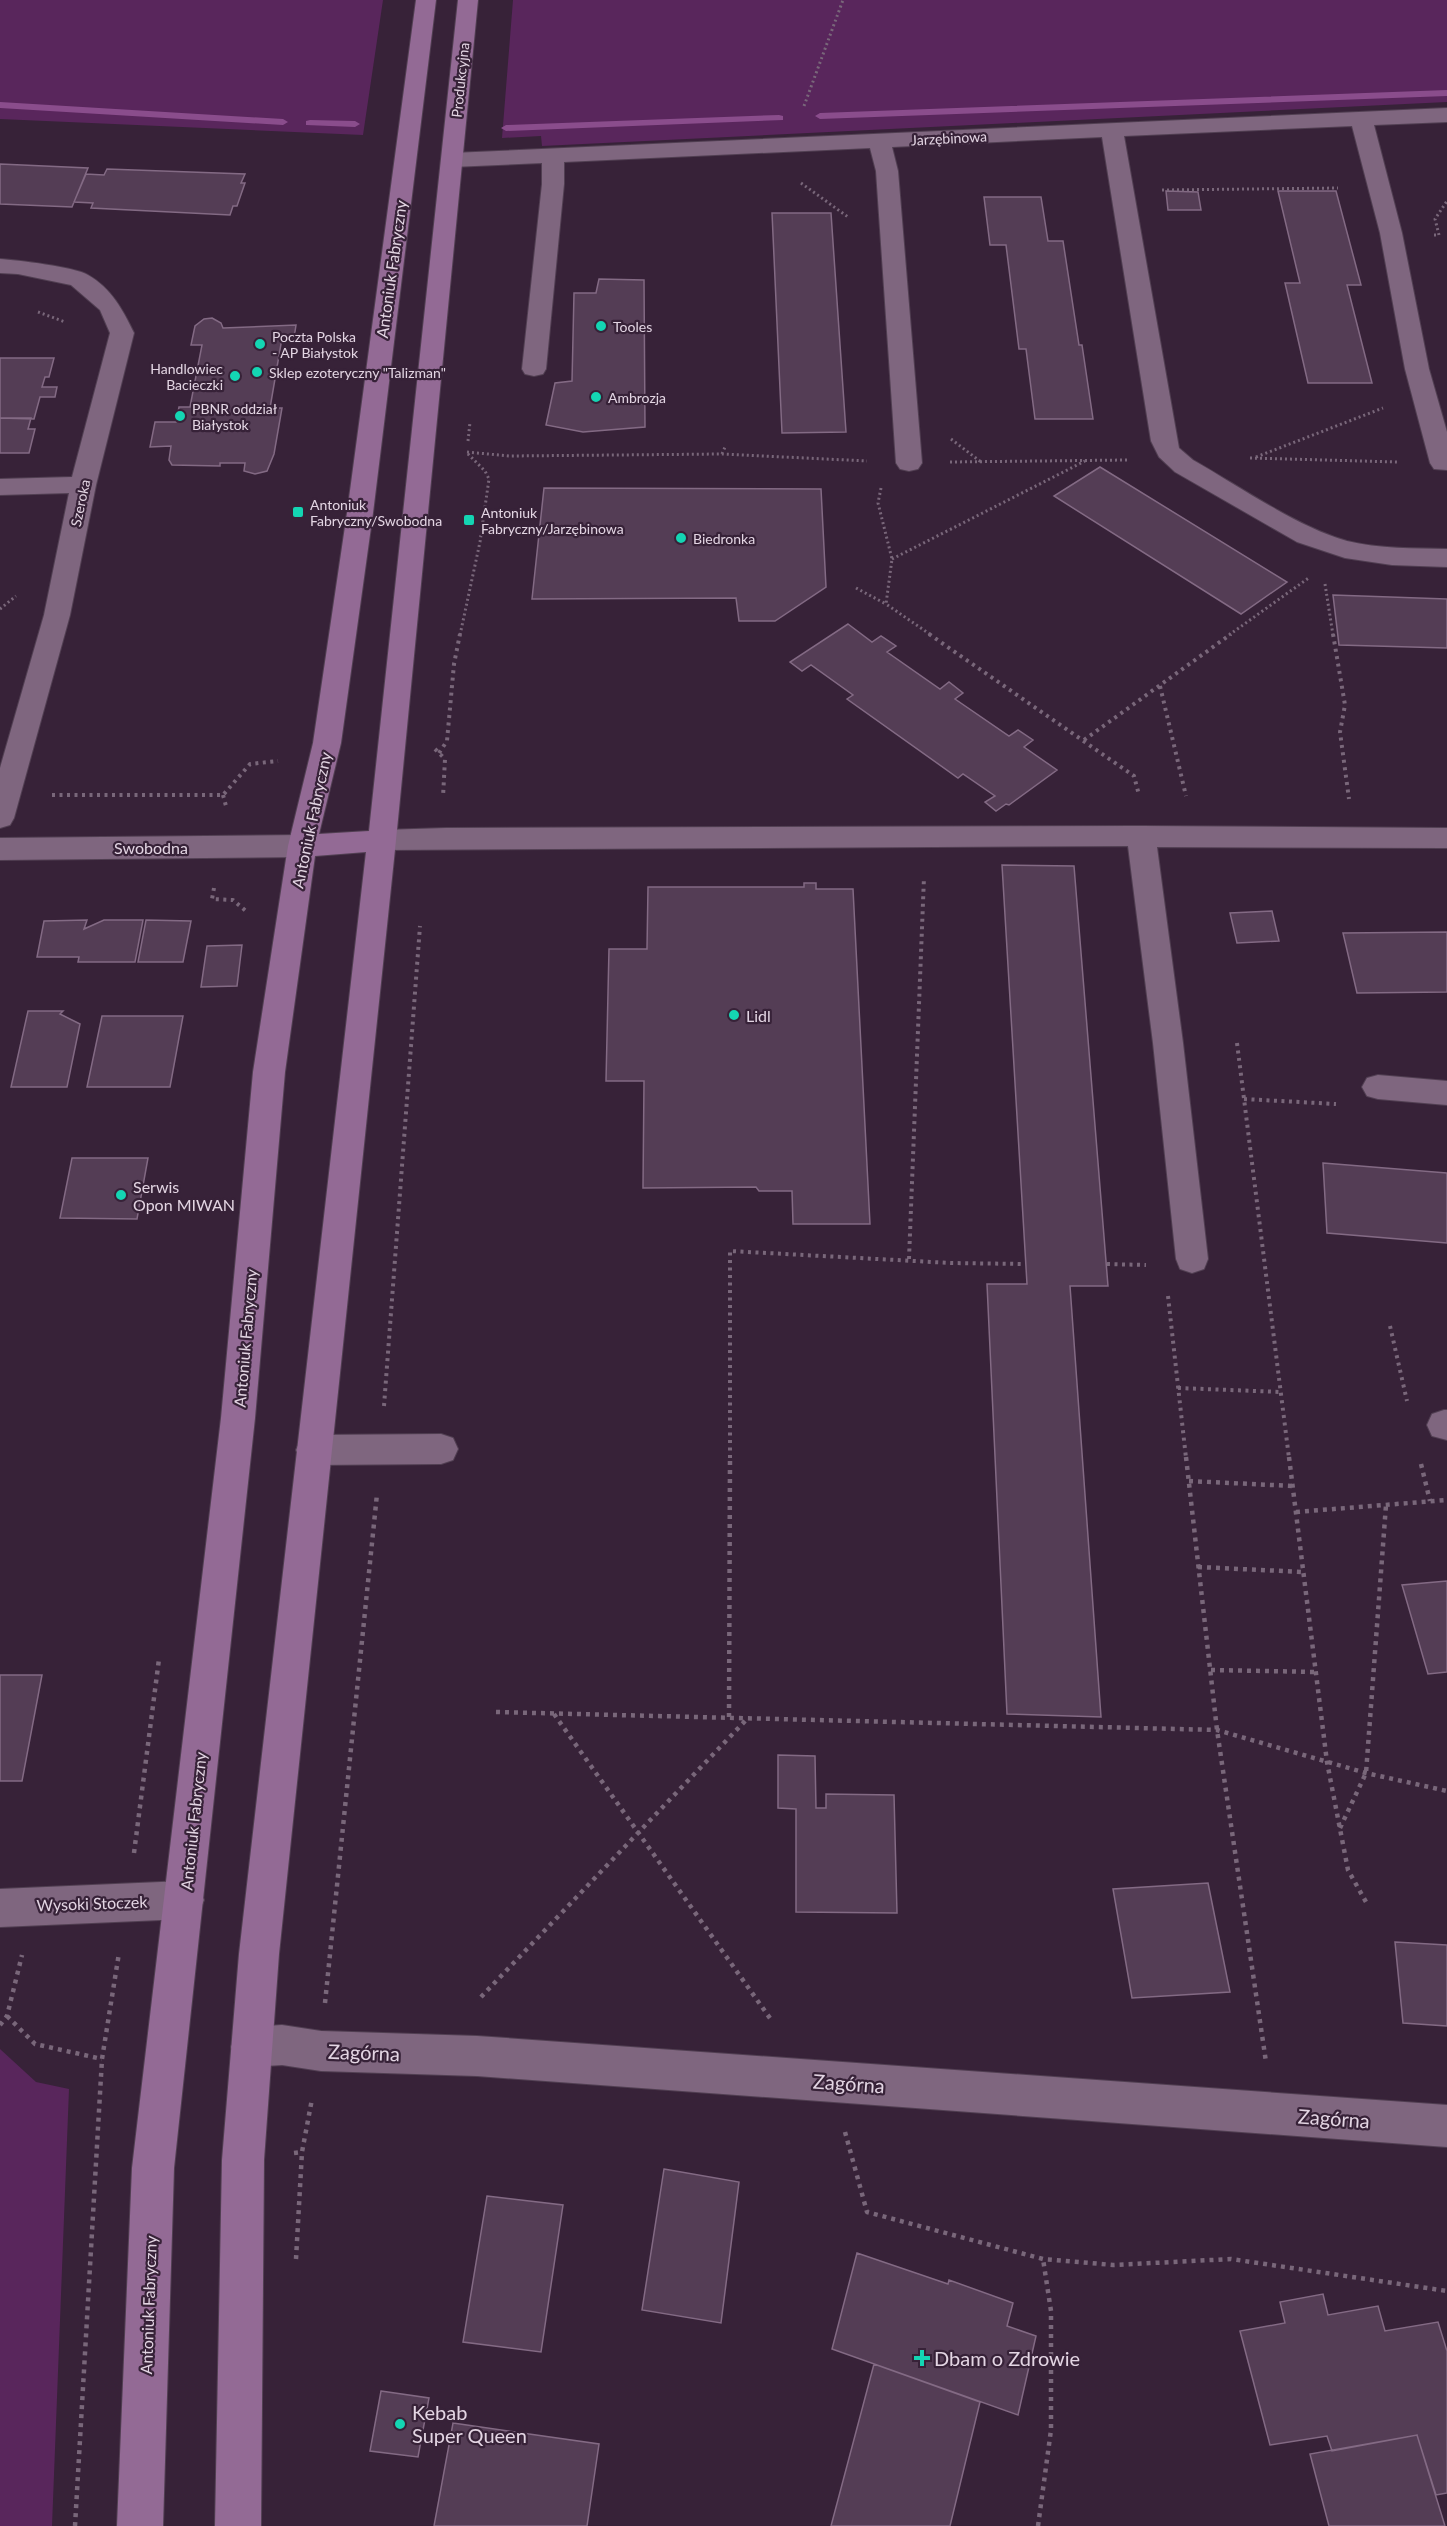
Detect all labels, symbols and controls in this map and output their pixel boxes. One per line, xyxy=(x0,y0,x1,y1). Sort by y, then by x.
street label: Produkcyjna xyxy=(448,42,472,118)
street label: Jarzębinowa xyxy=(911,128,987,148)
street label: Antoniuk Fabryczny xyxy=(372,198,410,339)
place label: Tooles xyxy=(613,318,652,335)
marker: Tooles xyxy=(594,319,608,333)
place label: Poczta Polska - AP Białystok xyxy=(272,328,359,361)
marker: Poczta Polska - AP Białystok xyxy=(253,337,267,351)
place label: Handlowiec Bacieczki xyxy=(150,360,223,393)
place label: Sklep ezoteryczny "Talizman" xyxy=(269,364,446,381)
marker: Sklep ezoteryczny "Talizman" xyxy=(250,365,264,379)
marker: Handlowiec Bacieczki xyxy=(228,369,242,383)
place label: Ambrozja xyxy=(608,389,666,406)
marker: Ambrozja xyxy=(589,390,603,404)
place label: PBNR oddział Białystok xyxy=(192,400,278,433)
marker: PBNR oddział Białystok xyxy=(173,409,187,423)
street label: Szeroka xyxy=(67,478,93,528)
place label: Antoniuk Fabryczny/Swobodna xyxy=(310,496,442,529)
place label: Antoniuk Fabryczny/Jarzębinowa xyxy=(481,504,624,537)
marker: Antoniuk Fabryczny/Swobodna xyxy=(291,505,305,519)
marker: Antoniuk Fabryczny/Jarzębinowa xyxy=(462,513,476,527)
place label: Biedronka xyxy=(693,530,755,547)
marker: Biedronka xyxy=(674,531,688,545)
street label: Antoniuk Fabryczny xyxy=(287,749,335,890)
street label: Swobodna xyxy=(114,838,188,857)
place label: Lidl xyxy=(746,1006,771,1025)
marker: Lidl xyxy=(727,1008,741,1022)
place label: Serwis Opon MIWAN xyxy=(133,1177,235,1214)
marker: Serwis Opon MIWAN xyxy=(114,1188,128,1202)
street label: Antoniuk Fabryczny xyxy=(229,1267,261,1408)
street label: Antoniuk Fabryczny xyxy=(176,1750,210,1891)
street label: Wysoki Stoczek xyxy=(36,1892,149,1914)
street label: Zagórna xyxy=(328,2039,400,2065)
street label: Zagórna xyxy=(812,2069,886,2097)
street label: Zagórna xyxy=(1297,2104,1371,2132)
street label: Antoniuk Fabryczny xyxy=(136,2235,160,2375)
place label: Dbam o Zdrowie xyxy=(934,2346,1080,2370)
marker: Dbam o Zdrowie xyxy=(915,2351,929,2365)
place label: Kebab Super Queen xyxy=(412,2400,527,2447)
marker: Kebab Super Queen xyxy=(393,2417,407,2431)

